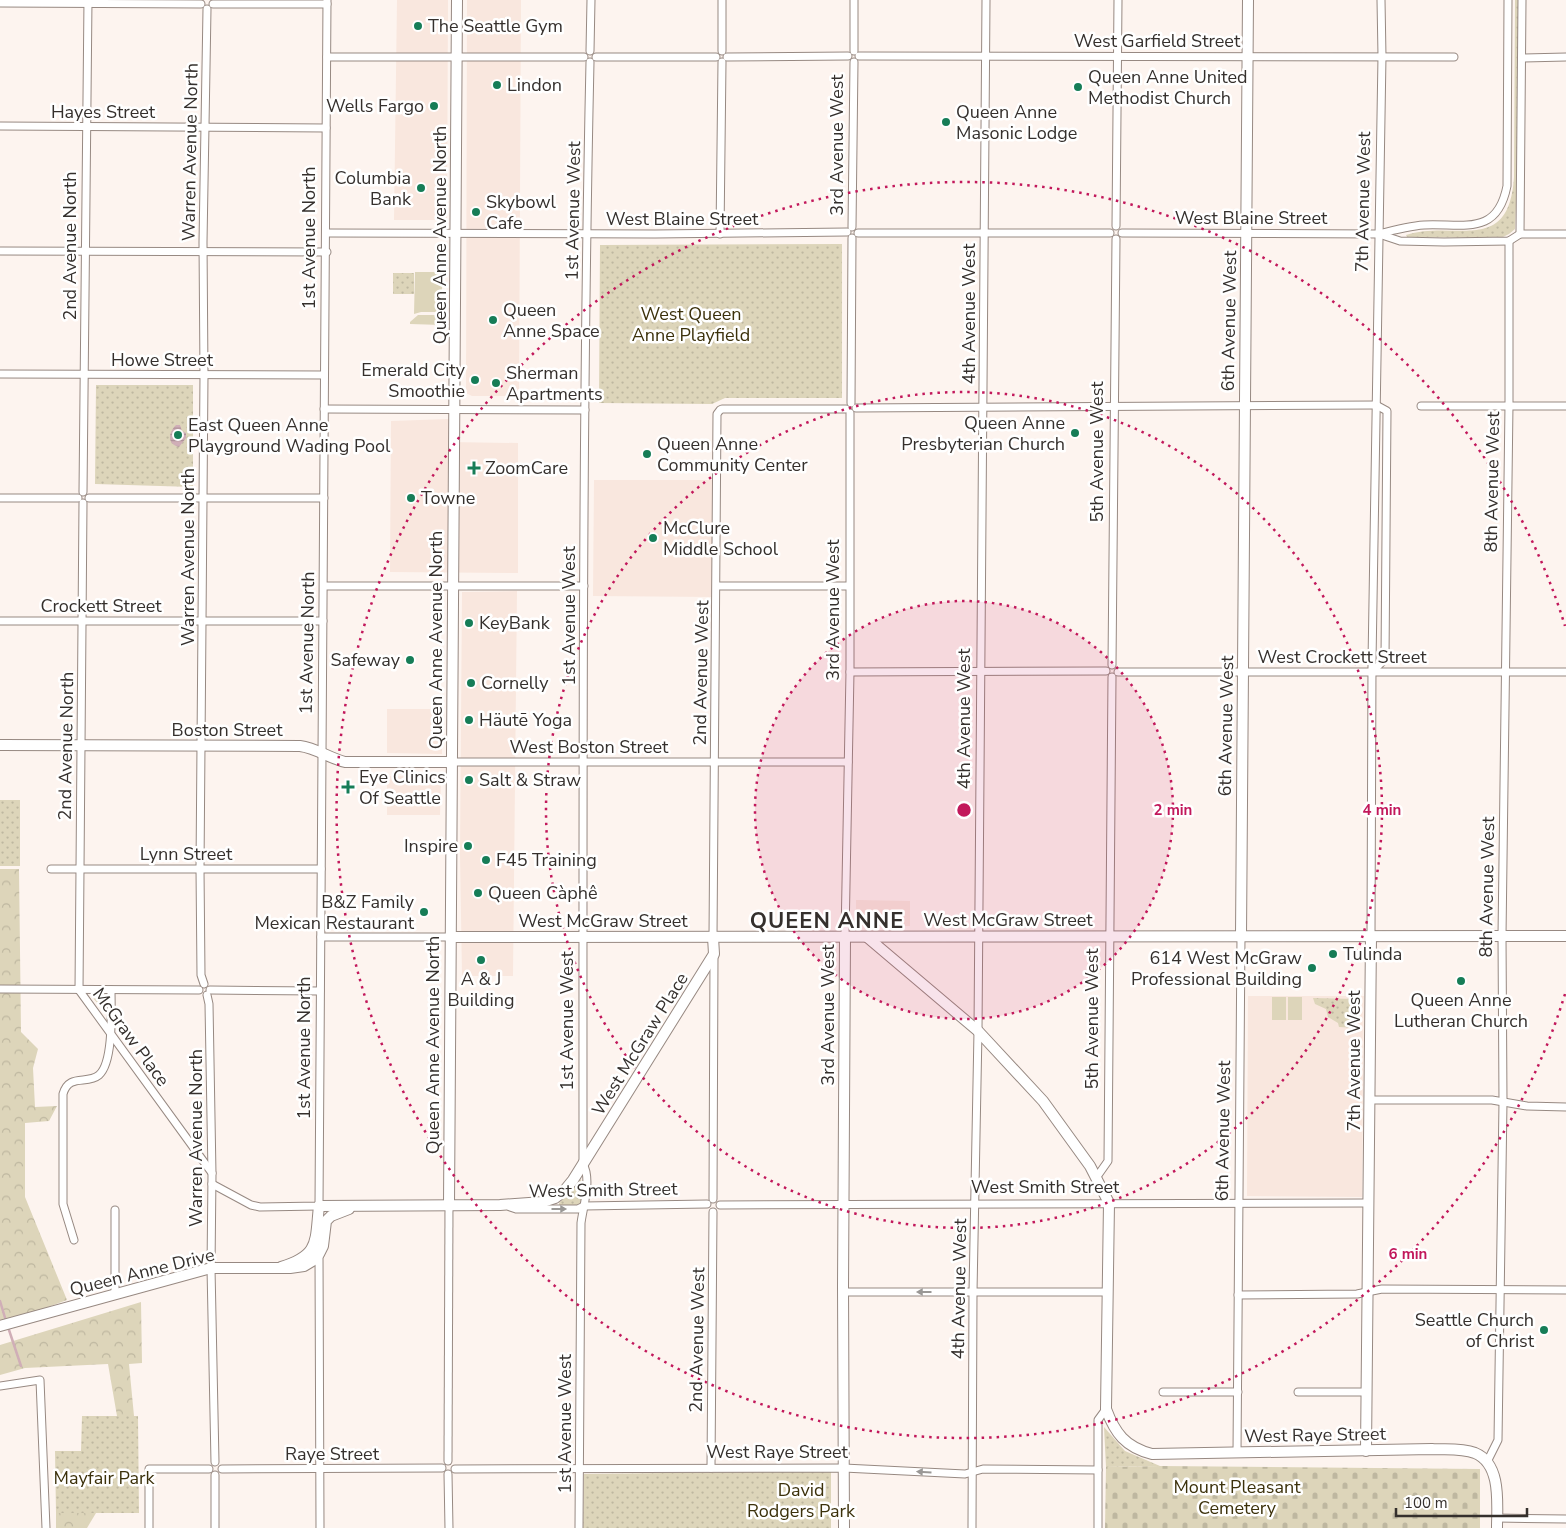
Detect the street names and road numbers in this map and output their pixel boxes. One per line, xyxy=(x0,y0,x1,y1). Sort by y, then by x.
street label: West Garfield Street xyxy=(1074,29,1241,53)
street label: Warren Avenue North xyxy=(176,63,204,241)
street label: 3rd Avenue West xyxy=(825,74,849,216)
street label: Hayes Street xyxy=(51,100,156,124)
street label: Queen Anne Avenue North xyxy=(428,126,452,344)
street label: 7th Avenue West xyxy=(1350,131,1376,273)
street label: 1st Avenue West xyxy=(560,140,586,281)
street label: 1st Avenue North xyxy=(297,167,321,309)
street label: 2nd Avenue North xyxy=(58,172,82,320)
street label: West Blaine Street xyxy=(1175,206,1328,230)
street label: West Blaine Street xyxy=(606,207,759,231)
street label: 4th Avenue West xyxy=(957,243,981,385)
street label: 6th Avenue West xyxy=(1216,250,1242,392)
street label: Howe Street xyxy=(111,348,214,372)
street label: 5th Avenue West xyxy=(1085,381,1109,523)
street label: 8th Avenue West xyxy=(1479,411,1505,553)
street label: Warren Avenue North xyxy=(176,468,200,646)
street label: Queen Anne Avenue North xyxy=(424,531,448,749)
street label: 3rd Avenue West xyxy=(821,539,845,681)
street label: 1st Avenue West xyxy=(557,546,581,686)
street label: 1st Avenue North xyxy=(294,571,320,715)
street label: Crockett Street xyxy=(40,594,162,618)
street label: 2nd Avenue West xyxy=(688,599,714,746)
street label: West Crockett Street xyxy=(1257,645,1427,669)
street label: 4th Avenue West xyxy=(952,648,976,790)
street label: 6th Avenue West xyxy=(1213,655,1239,797)
street label: 2nd Avenue North xyxy=(53,671,79,821)
street label: Boston Street xyxy=(172,718,283,742)
street label: West Boston Street xyxy=(510,735,669,759)
street label: 8th Avenue West xyxy=(1474,816,1500,958)
street label: Lynn Street xyxy=(140,842,233,866)
street label: West McGraw Street xyxy=(923,908,1093,932)
street label: West McGraw Street xyxy=(518,909,688,933)
street label: Queen Anne Avenue North xyxy=(421,936,445,1154)
street label: 3rd Avenue West xyxy=(816,944,840,1086)
street label: 5th Avenue West xyxy=(1080,948,1104,1090)
street label: 1st Avenue West xyxy=(555,951,579,1091)
street label: West McGraw Place xyxy=(586,968,694,1120)
street label: 1st Avenue North xyxy=(292,977,316,1119)
street label: McGraw Place xyxy=(87,983,175,1091)
street label: 7th Avenue West xyxy=(1342,990,1366,1132)
street label: Warren Avenue North xyxy=(184,1049,208,1227)
street label: 6th Avenue West xyxy=(1210,1060,1236,1202)
street label: West Smith Street xyxy=(971,1175,1120,1199)
street label: West Smith Street xyxy=(528,1177,678,1203)
street label: 4th Avenue West xyxy=(946,1218,972,1360)
street label: Queen Anne Drive xyxy=(67,1242,217,1302)
street label: 2nd Avenue West xyxy=(684,1266,710,1413)
street label: 1st Avenue West xyxy=(553,1354,577,1494)
street label: West Raye Street xyxy=(1244,1422,1387,1448)
street label: West Raye Street xyxy=(706,1440,849,1464)
street label: Raye Street xyxy=(285,1442,380,1466)

